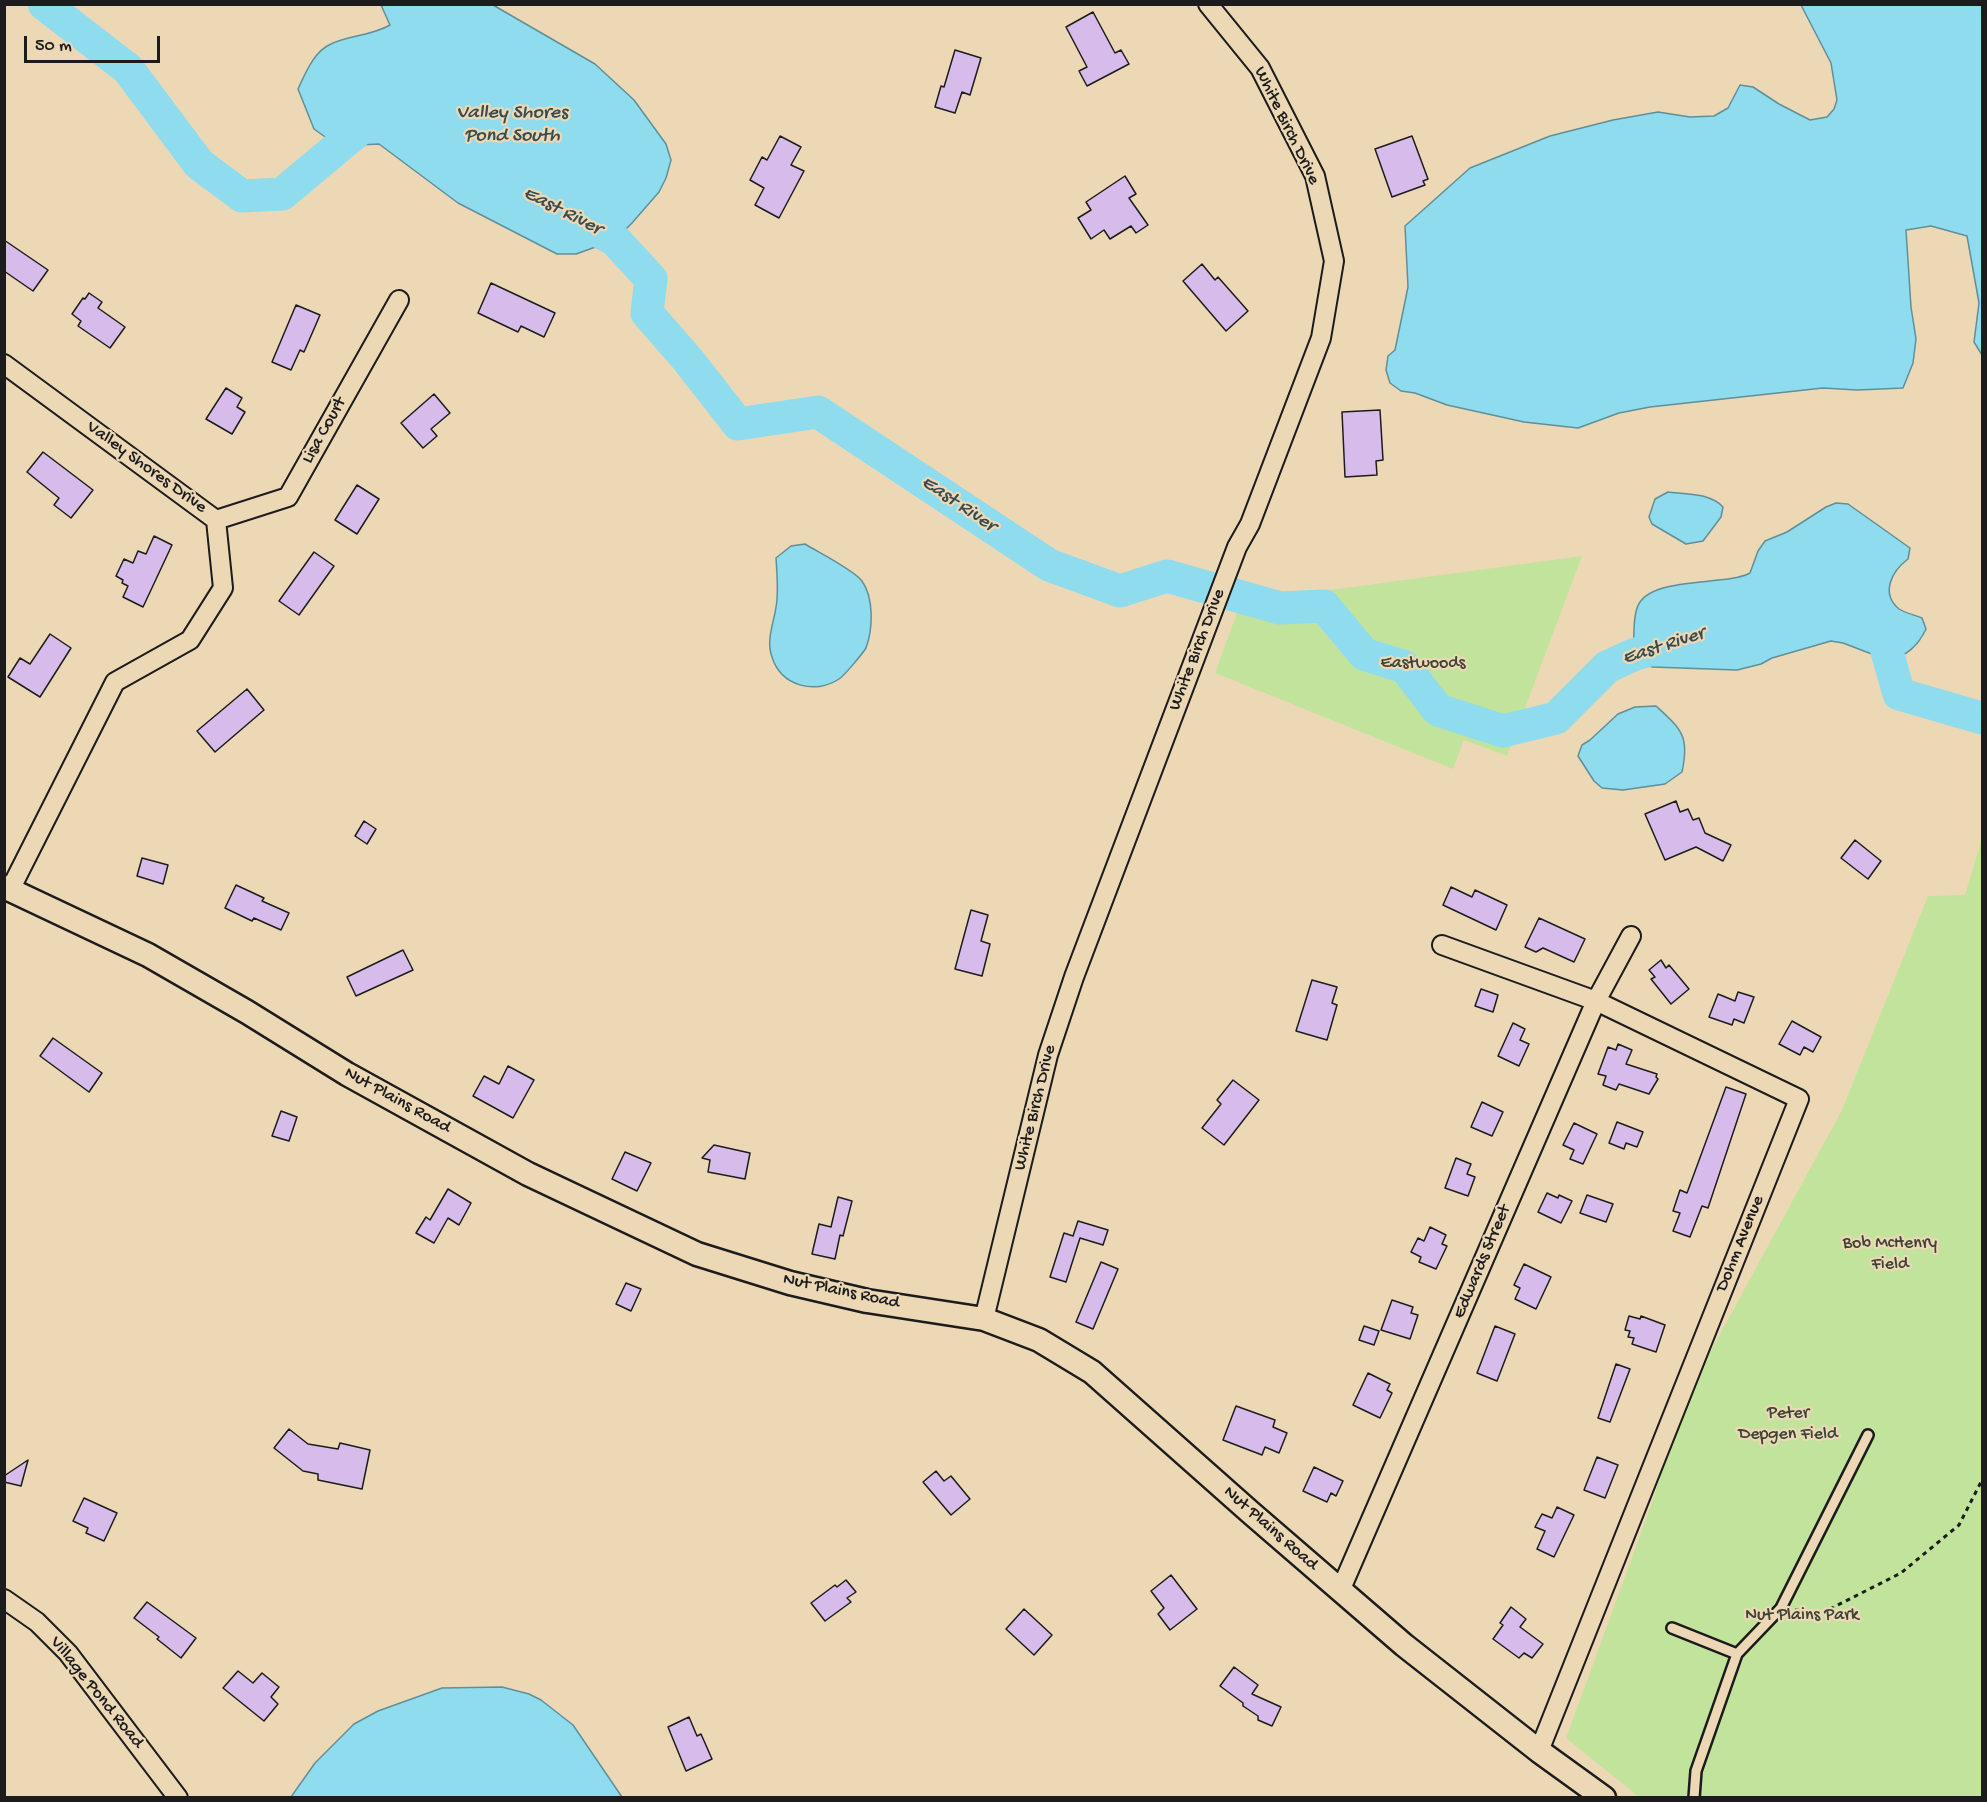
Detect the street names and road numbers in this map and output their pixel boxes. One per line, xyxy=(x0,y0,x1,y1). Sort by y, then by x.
street label: White Birch Drive xyxy=(1248,64,1324,188)
street label: Lisa Court xyxy=(298,394,352,468)
street label: Valley Shores Drive xyxy=(82,417,210,519)
street label: White Birch Drive xyxy=(1165,586,1231,714)
street label: White Birch Drive xyxy=(1010,1043,1062,1173)
street label: Nut Plains Road xyxy=(340,1063,454,1139)
street label: Dohm Avenue xyxy=(1712,1193,1770,1295)
street label: Edwards Street xyxy=(1449,1202,1517,1322)
street label: Nut Plains Road xyxy=(781,1269,901,1315)
street label: Nut Plains Road xyxy=(1218,1482,1322,1576)
street label: Village Pond Road xyxy=(44,1633,148,1753)

